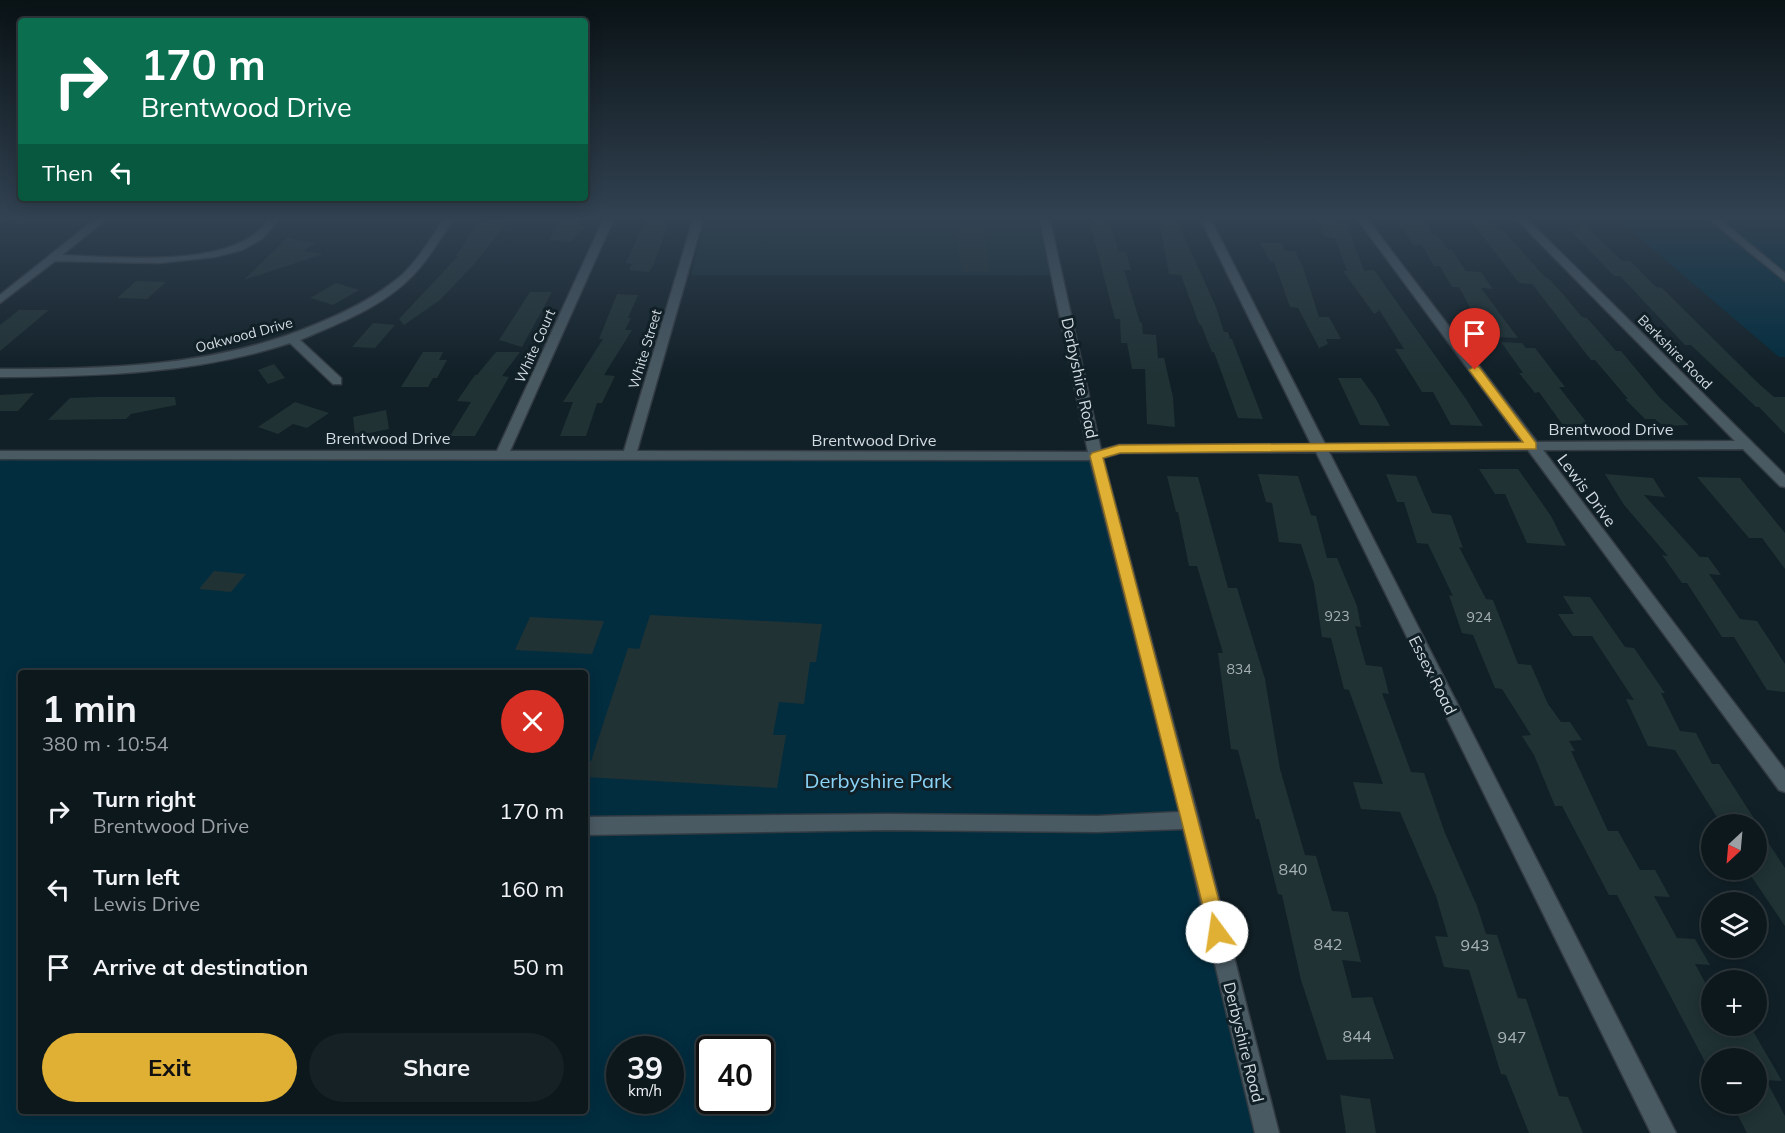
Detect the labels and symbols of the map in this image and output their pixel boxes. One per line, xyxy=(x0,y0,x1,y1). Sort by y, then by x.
street label: White Court xyxy=(511,306,559,386)
street label: White Street xyxy=(624,307,666,391)
pin xyxy=(1449,308,1500,370)
street label: Berkshire Road xyxy=(1634,311,1716,393)
street label: Oakwood Drive xyxy=(193,313,295,357)
street label: Derbyshire Road xyxy=(1057,316,1103,440)
street label: Brentwood Drive xyxy=(1549,419,1673,439)
street label: Brentwood Drive xyxy=(326,428,450,448)
street label: Brentwood Drive xyxy=(812,430,936,450)
street label: Lewis Drive xyxy=(1553,450,1621,530)
house number: 923 xyxy=(1324,607,1350,625)
house number: 924 xyxy=(1466,608,1492,626)
street label: Essex Road xyxy=(1405,632,1461,718)
house number: 834 xyxy=(1226,660,1252,678)
park label: Derbyshire Park xyxy=(804,768,952,793)
north arrow xyxy=(1701,814,1767,880)
house number: 840 xyxy=(1279,859,1307,879)
position arrow xyxy=(1185,900,1249,964)
house number: 842 xyxy=(1314,934,1342,954)
house number: 943 xyxy=(1461,935,1489,955)
street label: Derbyshire Road xyxy=(1219,980,1269,1104)
house number: 844 xyxy=(1343,1026,1372,1046)
house number: 947 xyxy=(1498,1027,1526,1047)
speed limit sign: 40 xyxy=(696,1036,774,1114)

